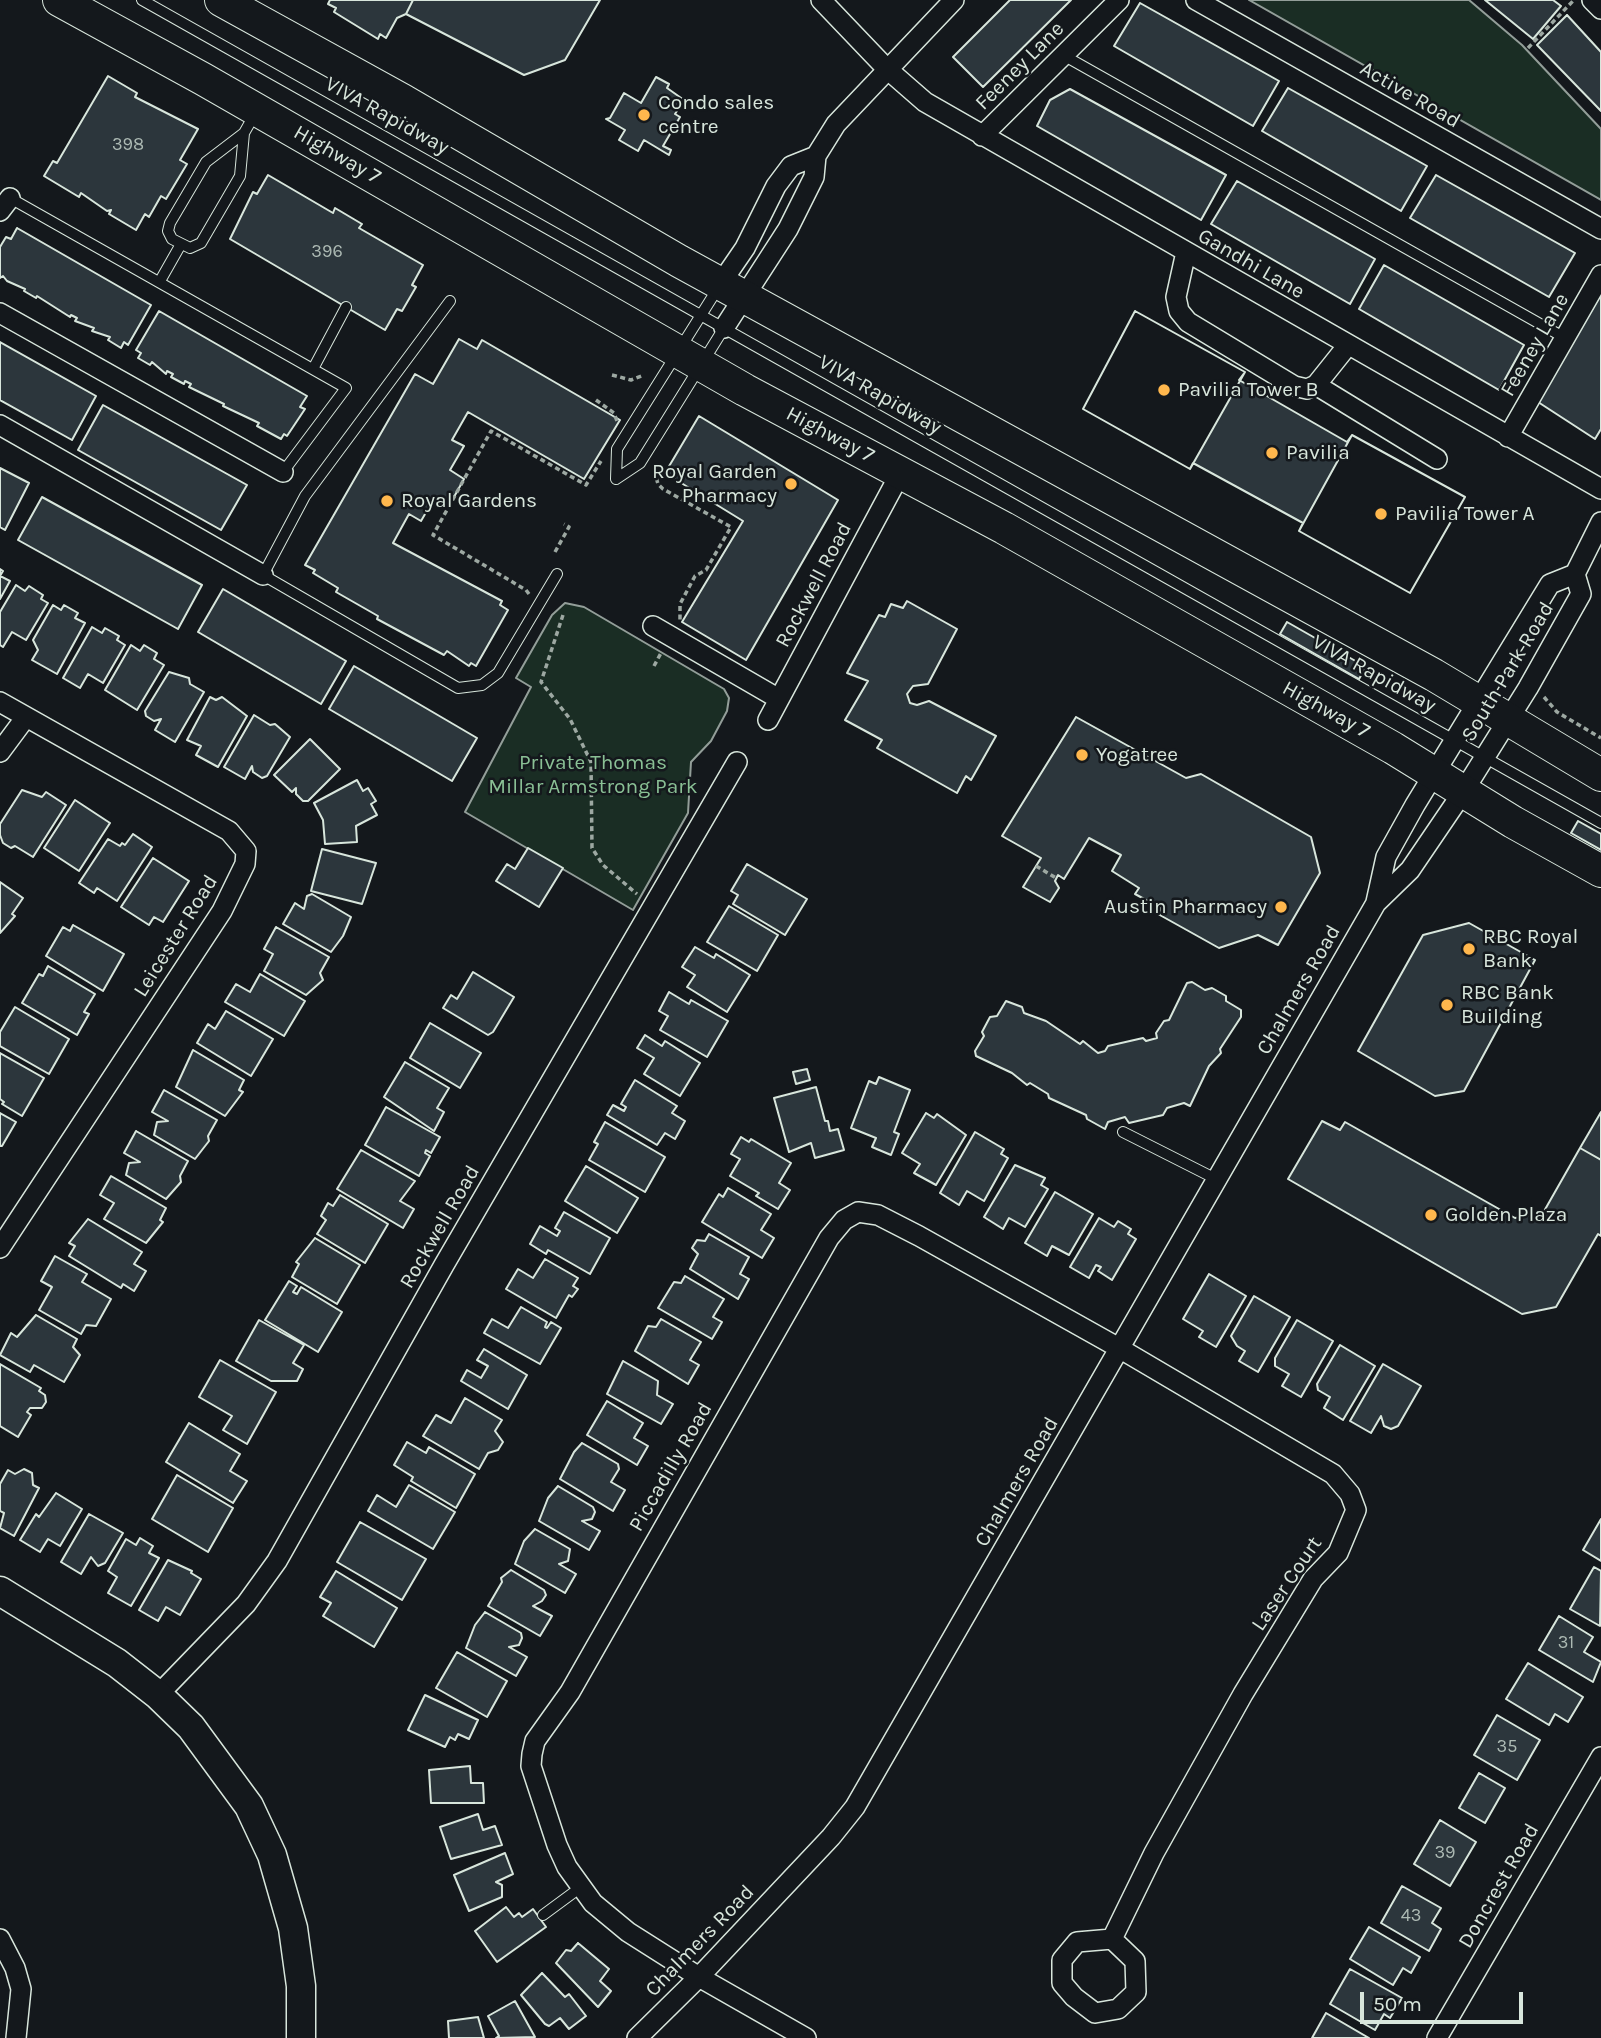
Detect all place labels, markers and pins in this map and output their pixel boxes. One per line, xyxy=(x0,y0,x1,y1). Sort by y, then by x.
place label: Condo sales centre xyxy=(658,90,774,140)
marker: Condo sales centre xyxy=(636,107,652,123)
place label: Pavilia Tower B xyxy=(1178,377,1319,403)
marker: Pavilia Tower B xyxy=(1156,382,1172,398)
place label: Pavilia xyxy=(1286,440,1350,466)
marker: Pavilia xyxy=(1264,445,1280,461)
place label: Royal Garden Pharmacy xyxy=(652,459,777,509)
marker: Royal Garden Pharmacy xyxy=(783,476,799,492)
place label: Royal Gardens xyxy=(401,488,537,514)
marker: Royal Gardens xyxy=(379,493,395,509)
place label: Pavilia Tower A xyxy=(1395,501,1535,527)
marker: Pavilia Tower A xyxy=(1373,506,1389,522)
place label: Yogatree xyxy=(1096,742,1178,768)
marker: Yogatree xyxy=(1074,747,1090,763)
place label: Austin Pharmacy xyxy=(1104,894,1267,920)
marker: Austin Pharmacy xyxy=(1273,899,1289,915)
place label: RBC Royal Bank xyxy=(1483,924,1578,974)
marker: RBC Royal Bank xyxy=(1461,941,1477,957)
place label: RBC Bank Building xyxy=(1461,980,1554,1030)
marker: RBC Bank Building xyxy=(1439,997,1455,1013)
place label: Golden Plaza xyxy=(1445,1202,1567,1228)
marker: Golden Plaza xyxy=(1423,1207,1439,1223)

